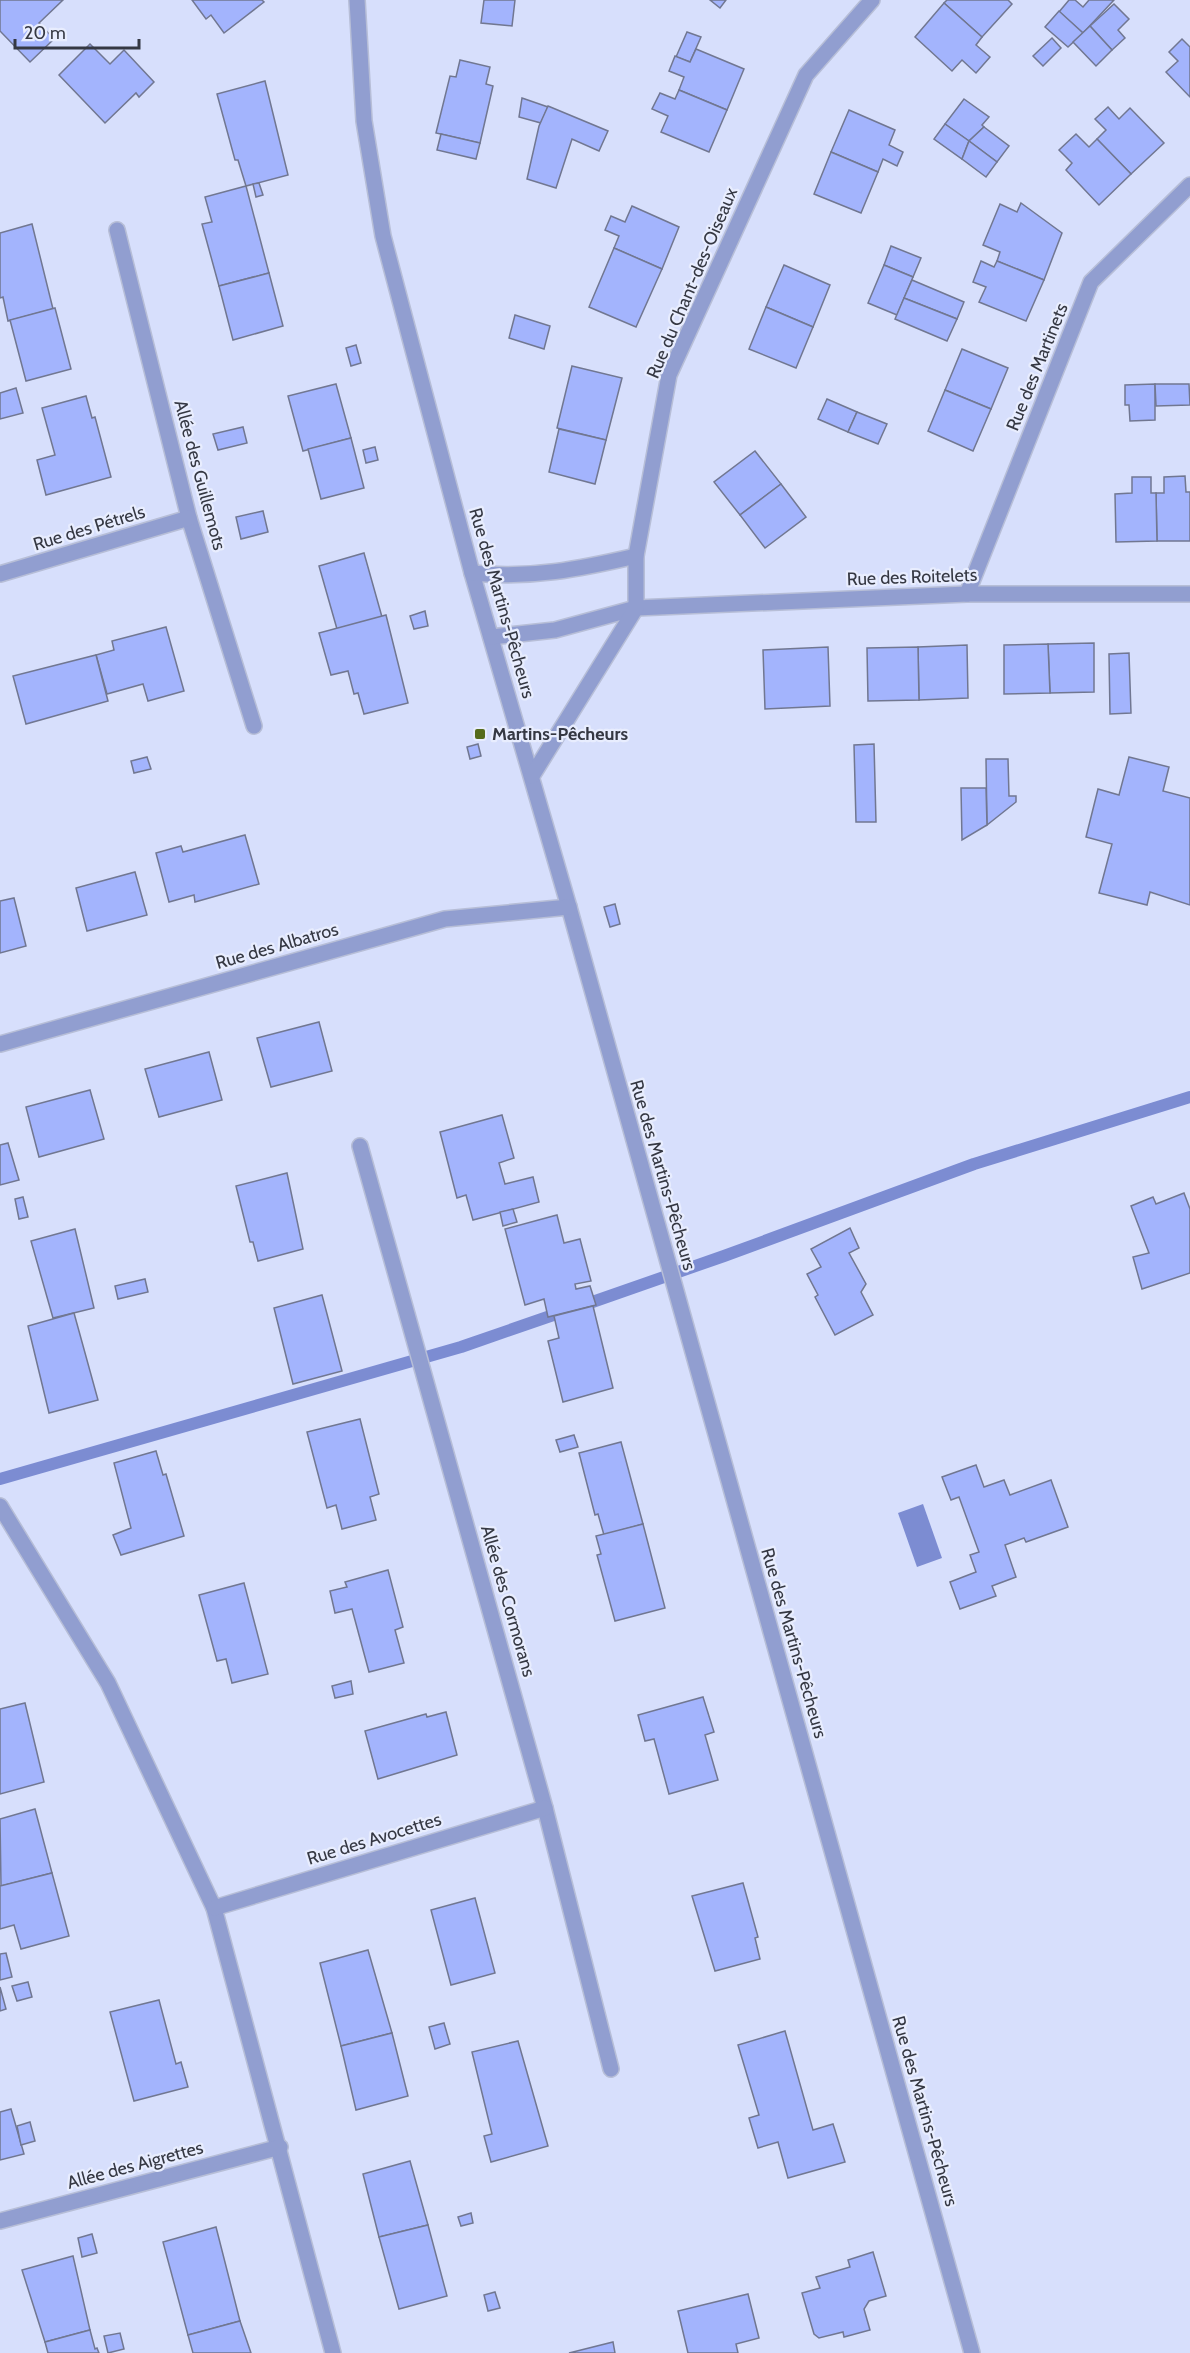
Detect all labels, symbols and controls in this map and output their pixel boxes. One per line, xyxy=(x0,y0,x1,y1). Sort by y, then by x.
scale bar xyxy=(15,12,140,50)
text: 20 m xyxy=(24,22,66,44)
street label: Rue du Chant-des-Oiseaux xyxy=(642,184,742,382)
street label: Rue des Martinets xyxy=(1001,300,1073,434)
street label: Allée des Guillemots xyxy=(169,398,231,552)
street label: Rue des Pétrels xyxy=(30,501,148,555)
street label: Rue des Martins-Pêcheurs xyxy=(464,505,540,701)
street label: Rue des Roitelets xyxy=(846,564,978,590)
place label: Martins-Pêcheurs xyxy=(492,723,628,745)
marker: Martins-Pêcheurs xyxy=(473,727,487,741)
street label: Rue des Albatros xyxy=(213,918,341,974)
street label: Rue des Martins-Pêcheurs xyxy=(625,1077,701,1273)
street label: Allée des Cormorans xyxy=(476,1523,540,1679)
street label: Rue des Martins-Pêcheurs xyxy=(756,1545,832,1741)
street label: Rue des Avocettes xyxy=(304,1808,444,1870)
street label: Rue des Martins-Pêcheurs xyxy=(887,2013,963,2209)
street label: Allée des Aigrettes xyxy=(65,2136,205,2194)

